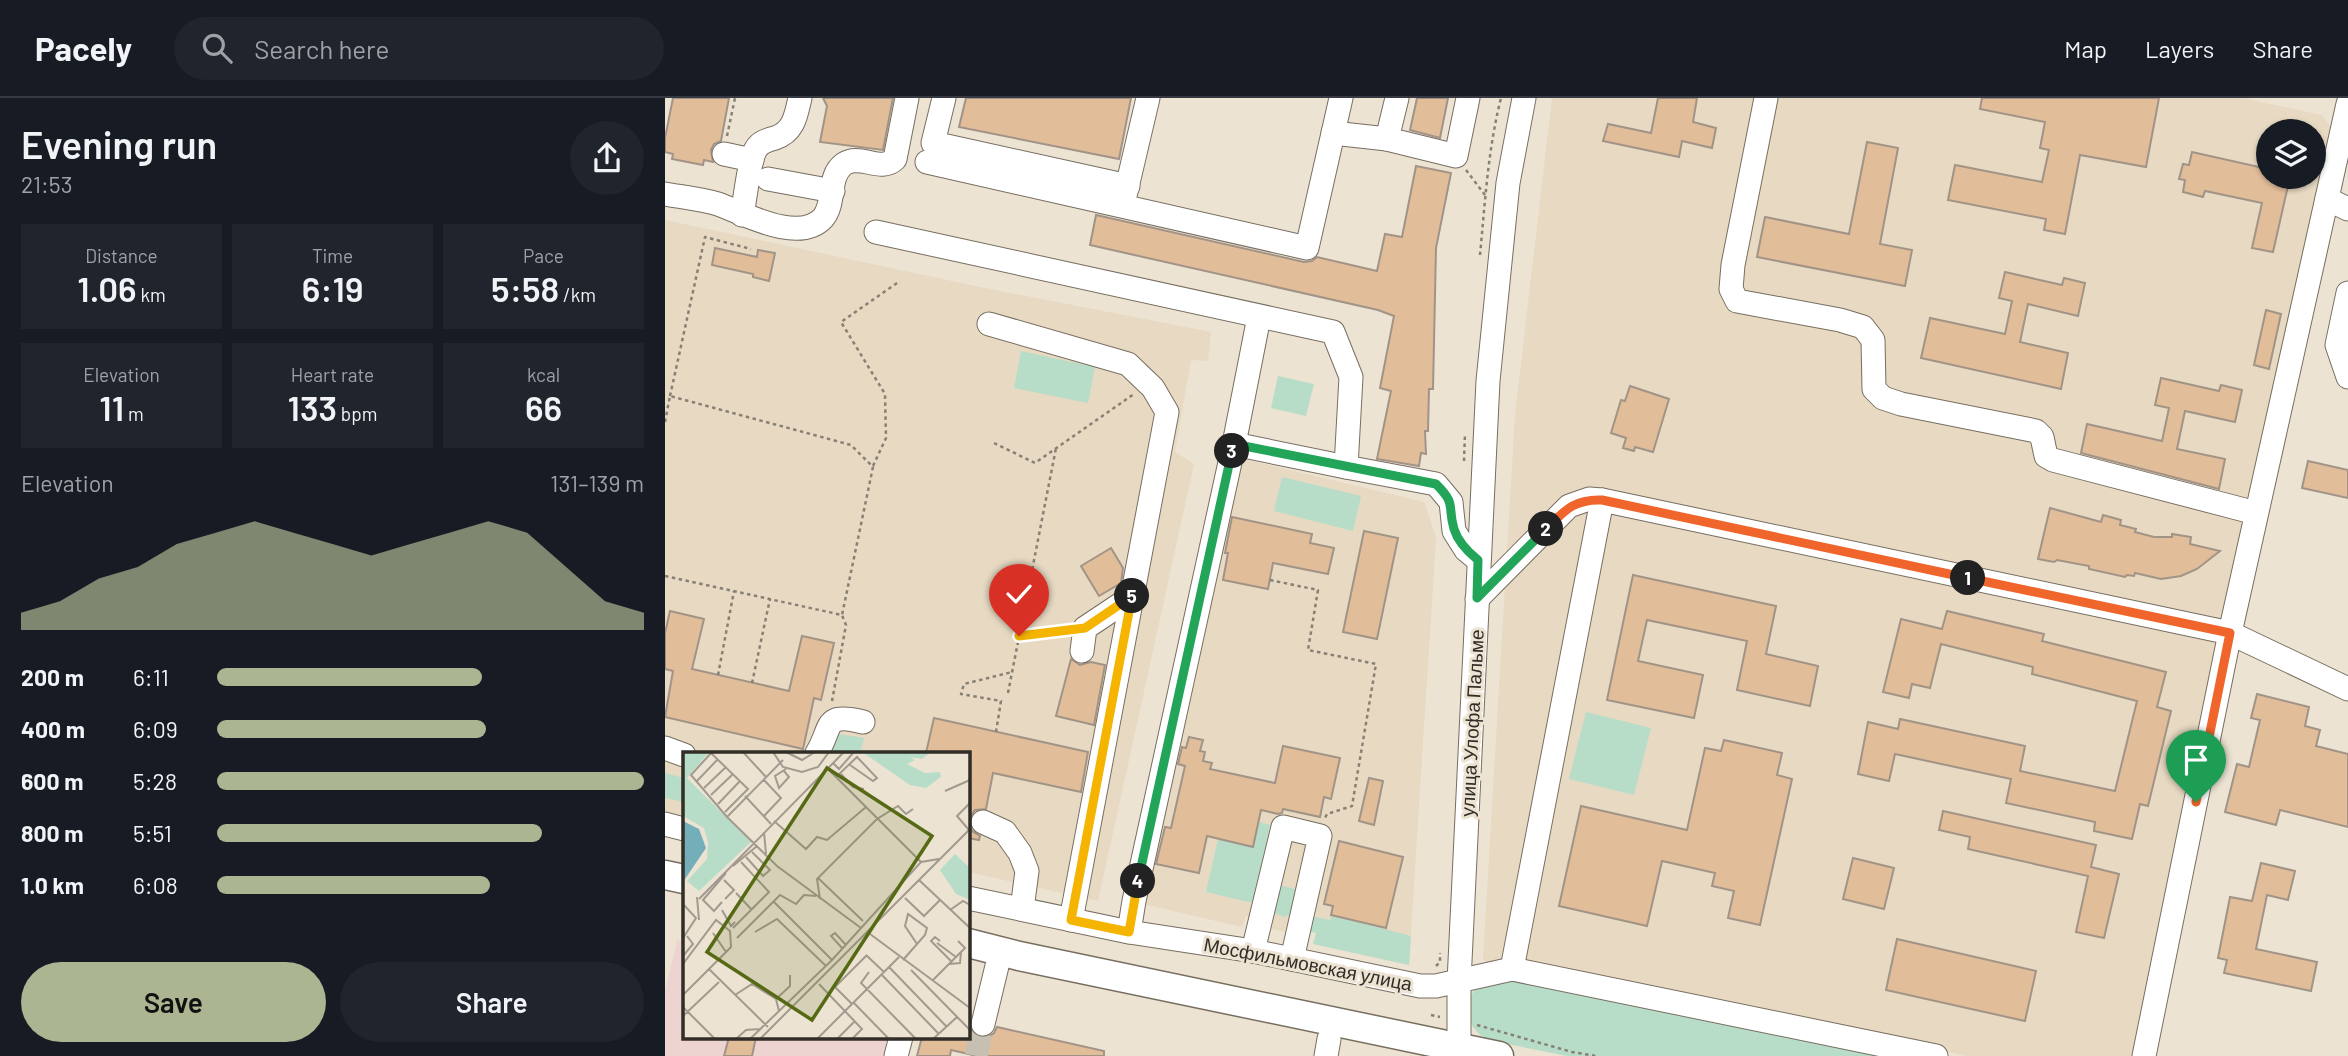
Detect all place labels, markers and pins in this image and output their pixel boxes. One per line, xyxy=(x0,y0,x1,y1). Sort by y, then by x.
pin: 3 xyxy=(1215,434,1249,468)
pin: 2 xyxy=(1529,512,1563,546)
pin: 1 xyxy=(1951,560,1985,596)
pin xyxy=(989,564,1049,636)
pin: 5 xyxy=(1114,578,1149,614)
pin xyxy=(2166,730,2226,802)
pin: 4 xyxy=(1121,864,1155,898)

